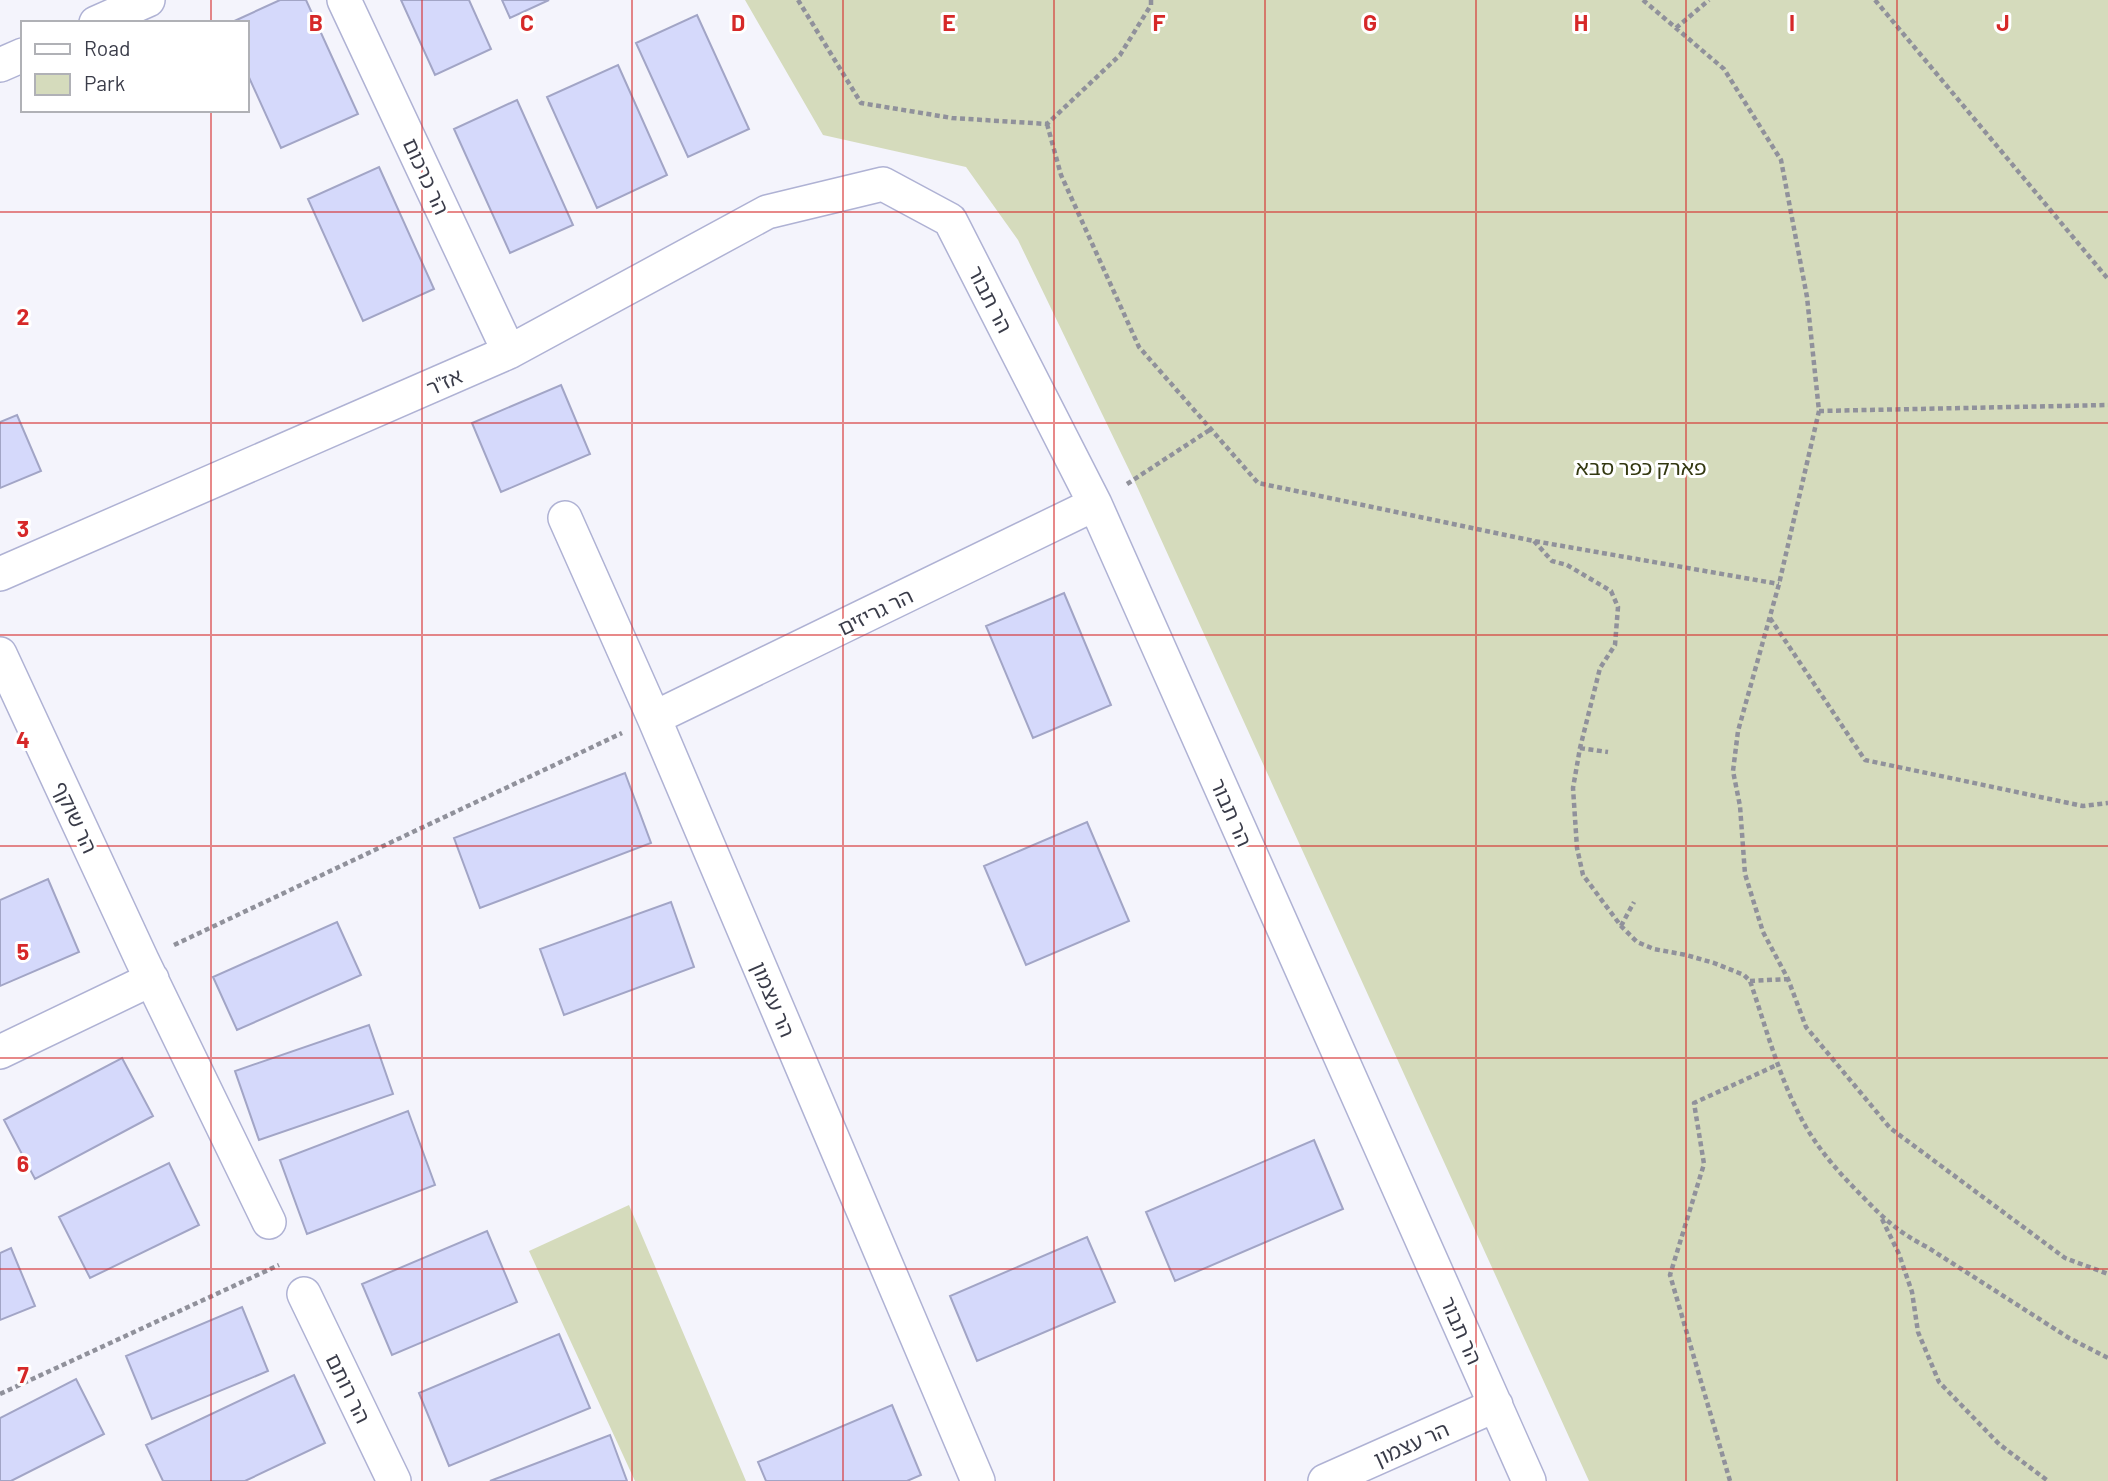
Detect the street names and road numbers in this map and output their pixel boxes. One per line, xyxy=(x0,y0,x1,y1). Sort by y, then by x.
street label: הר כרכום xyxy=(399,134,455,218)
street label: הר תבור xyxy=(964,261,1018,337)
street label: אז"ר xyxy=(422,362,466,400)
street label: הר גריזים xyxy=(833,582,917,640)
street label: הר תבור xyxy=(1206,774,1258,850)
street label: הר שוקף xyxy=(49,777,103,857)
street label: הר עצמון xyxy=(747,957,801,1041)
street label: הר תבור xyxy=(1436,1292,1488,1368)
street label: הר רותם xyxy=(321,1349,377,1427)
street label: הר עצמון xyxy=(1370,1415,1452,1471)

